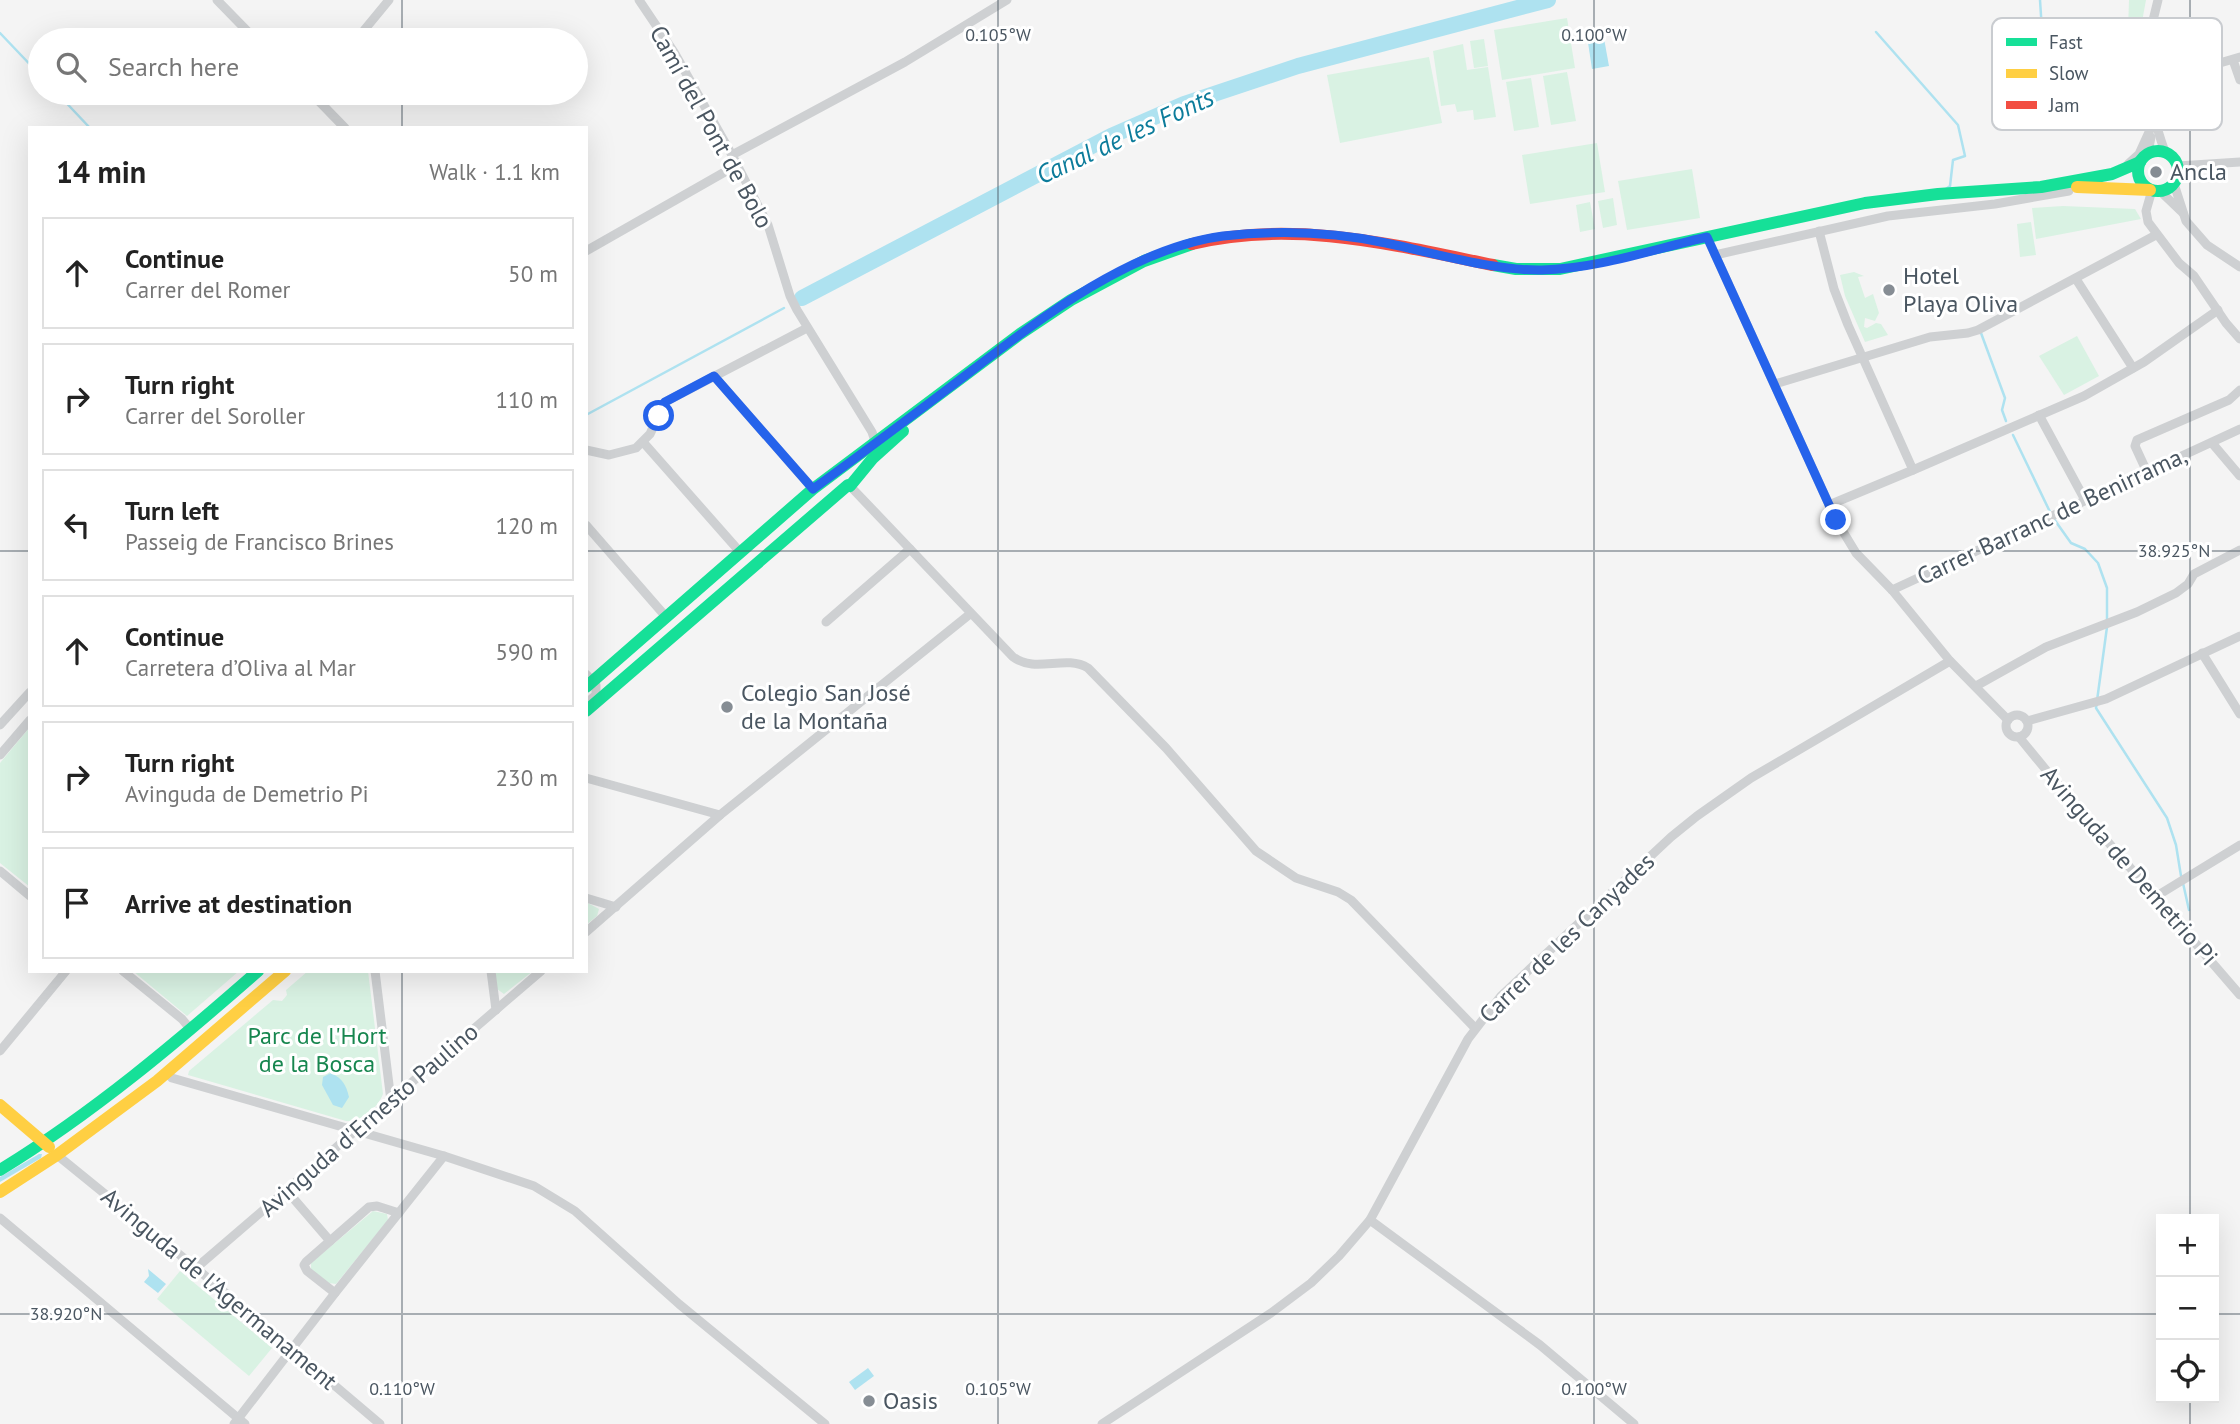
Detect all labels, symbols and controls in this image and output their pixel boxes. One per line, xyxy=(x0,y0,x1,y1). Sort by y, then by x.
legend xyxy=(1992,18,2222,130)
street label: Camí del Pont de Bolo xyxy=(643,20,780,234)
text: 0.105°W xyxy=(965,23,1031,46)
text: 0.100°W xyxy=(1561,23,1627,46)
search box xyxy=(28,28,588,105)
text: Fast xyxy=(2049,30,2083,54)
icon: search xyxy=(52,48,90,86)
text: Search here xyxy=(108,50,239,83)
text: Slow xyxy=(2049,61,2089,85)
water label: Canal de les Fonts xyxy=(1031,80,1220,191)
text: Jam xyxy=(2048,93,2079,117)
text: 14 min xyxy=(56,152,146,191)
place label: Ancla xyxy=(2170,156,2227,187)
text: Walk · 1.1 km xyxy=(429,157,560,186)
marker: Ancla xyxy=(2148,164,2164,180)
text: Continue xyxy=(125,242,224,275)
icon: ahead xyxy=(58,254,96,292)
text: 50 m xyxy=(508,259,558,288)
place label: Hotel Playa Oliva xyxy=(1903,260,2018,319)
text: Carrer del Romer xyxy=(125,275,290,304)
marker: Hotel Playa Oliva xyxy=(1881,282,1897,298)
text: Turn right xyxy=(125,368,234,401)
icon: right xyxy=(58,380,96,418)
text: 110 m xyxy=(496,385,558,414)
route start xyxy=(643,400,674,431)
text: Carrer del Soroller xyxy=(125,401,305,430)
street label: Carrer Barranc de Benirrama, xyxy=(1912,439,2192,592)
text: Turn left xyxy=(125,494,219,527)
route end xyxy=(1820,504,1851,535)
icon: left xyxy=(58,506,96,544)
text: 120 m xyxy=(496,511,558,540)
text: Passeig de Francisco Brines xyxy=(125,527,394,556)
text: 38.925°N xyxy=(2138,539,2210,562)
text: Continue xyxy=(125,620,224,653)
icon: ahead xyxy=(58,632,96,670)
text: 590 m xyxy=(496,637,558,666)
text: Carretera d’Oliva al Mar xyxy=(125,653,356,682)
place label: Colegio San José de la Montaña xyxy=(741,677,911,736)
marker: Colegio San José de la Montaña xyxy=(719,699,735,715)
text: Turn right xyxy=(125,746,234,779)
icon: right xyxy=(58,758,96,796)
street label: Avinguda de Demetrio Pi xyxy=(2034,760,2224,972)
text: 230 m xyxy=(496,763,558,792)
text: Avinguda de Demetrio Pi xyxy=(125,779,369,808)
street label: Carrer de les Canyades xyxy=(1472,846,1661,1029)
icon: arrive xyxy=(58,884,96,922)
text: Arrive at destination xyxy=(125,887,352,920)
street label: Avinguda d'Ernesto Paulino xyxy=(253,1016,484,1223)
park label: Parc de l'Hort de la Bosca xyxy=(247,1020,387,1079)
street label: Avinguda de l'Agermanament xyxy=(95,1181,344,1396)
map controls xyxy=(2156,1214,2219,1403)
button: + xyxy=(2156,1214,2219,1277)
button: − xyxy=(2156,1277,2219,1340)
text: 38.920°N xyxy=(30,1302,102,1325)
button: locate xyxy=(2156,1340,2219,1403)
text: 0.110°W xyxy=(369,1377,435,1400)
text: 0.105°W xyxy=(965,1377,1031,1400)
text: 0.100°W xyxy=(1561,1377,1627,1400)
place label: Oasis xyxy=(883,1385,938,1416)
marker: Oasis xyxy=(861,1393,877,1409)

